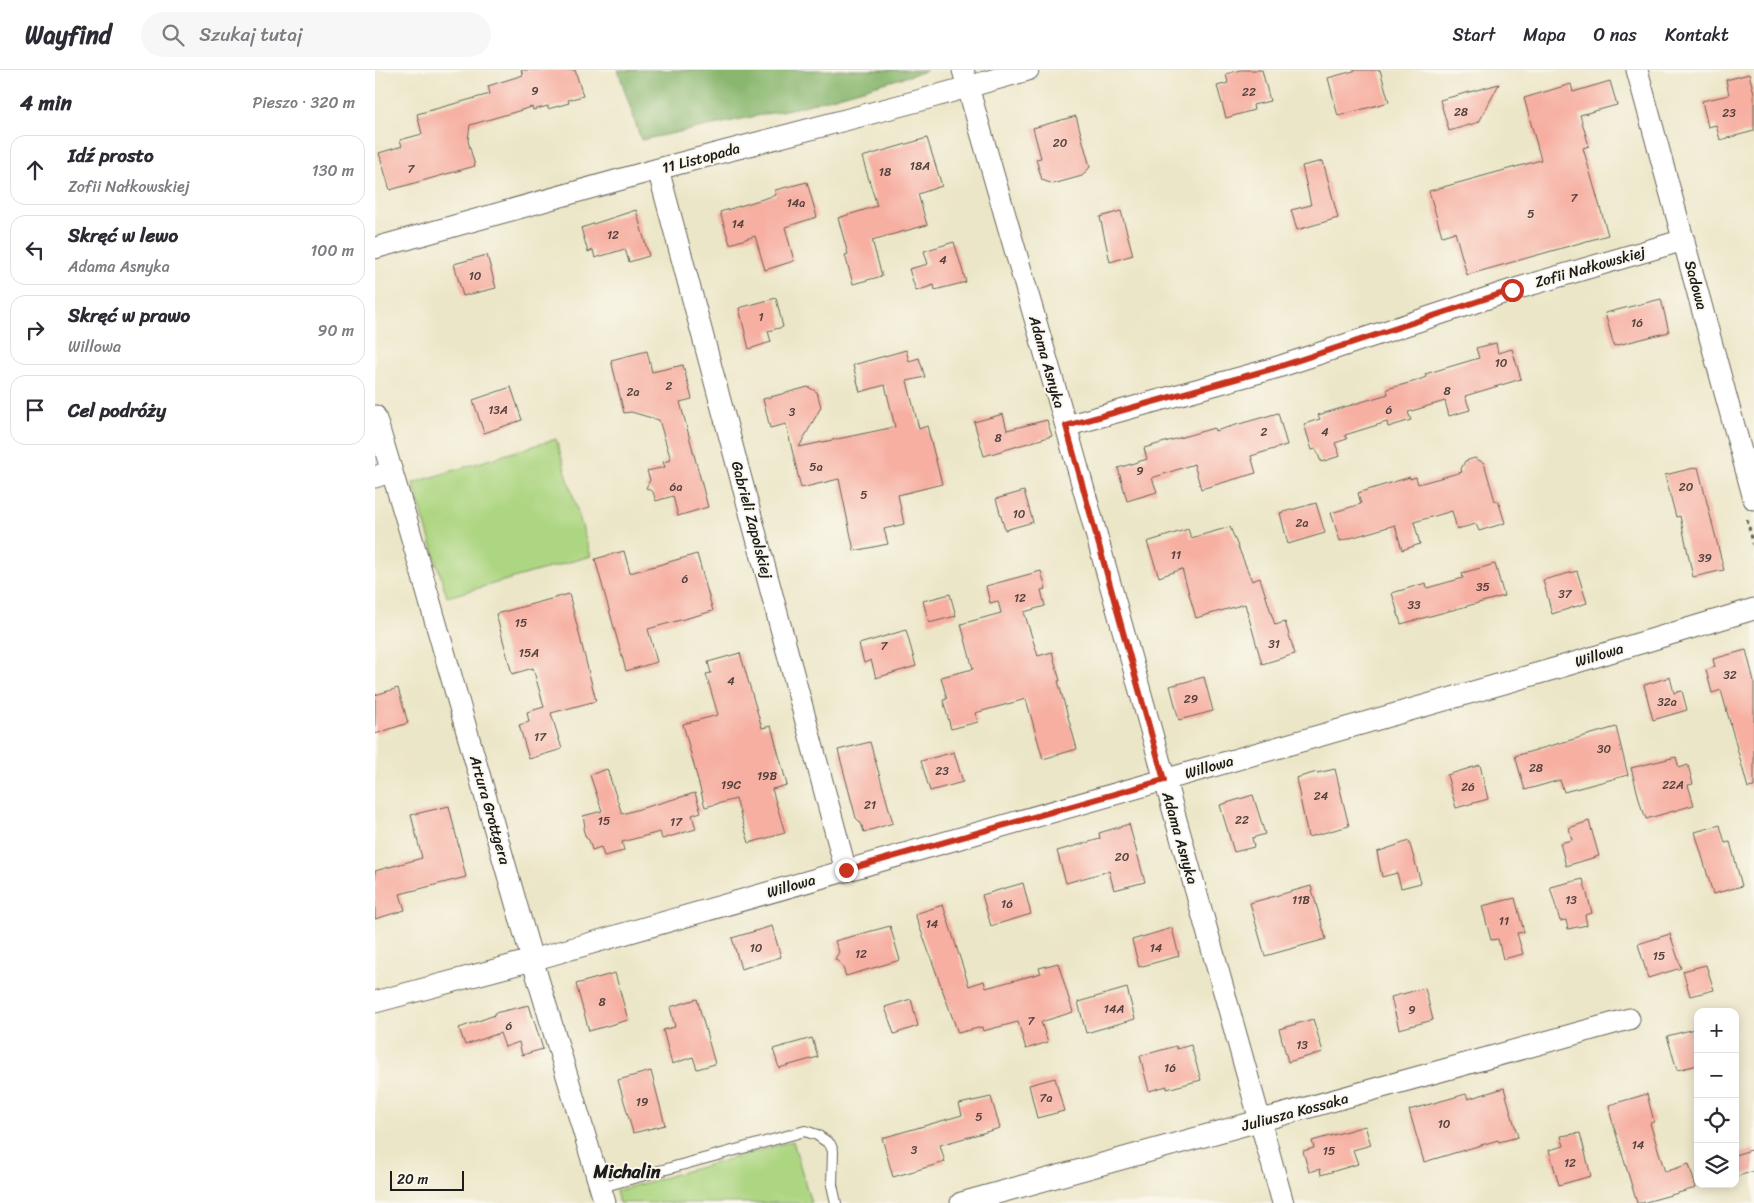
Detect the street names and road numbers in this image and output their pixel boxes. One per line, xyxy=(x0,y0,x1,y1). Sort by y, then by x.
street label: 11 Listopada xyxy=(659,135,743,181)
street label: Zofii Nałkowskiej xyxy=(1532,239,1649,295)
street label: Sadowa xyxy=(1677,257,1715,313)
street label: Adama Asnyka xyxy=(1021,312,1073,412)
street label: Gabrieli Zapolskiej xyxy=(724,458,780,582)
street label: Willowa xyxy=(1571,635,1627,675)
street label: Willowa xyxy=(1181,748,1237,786)
street label: Artura Grottgera xyxy=(462,751,518,868)
street label: Adama Asnyka xyxy=(1154,788,1206,888)
street label: Willowa xyxy=(763,867,819,905)
street label: Juliusza Kossaka xyxy=(1238,1085,1352,1139)

